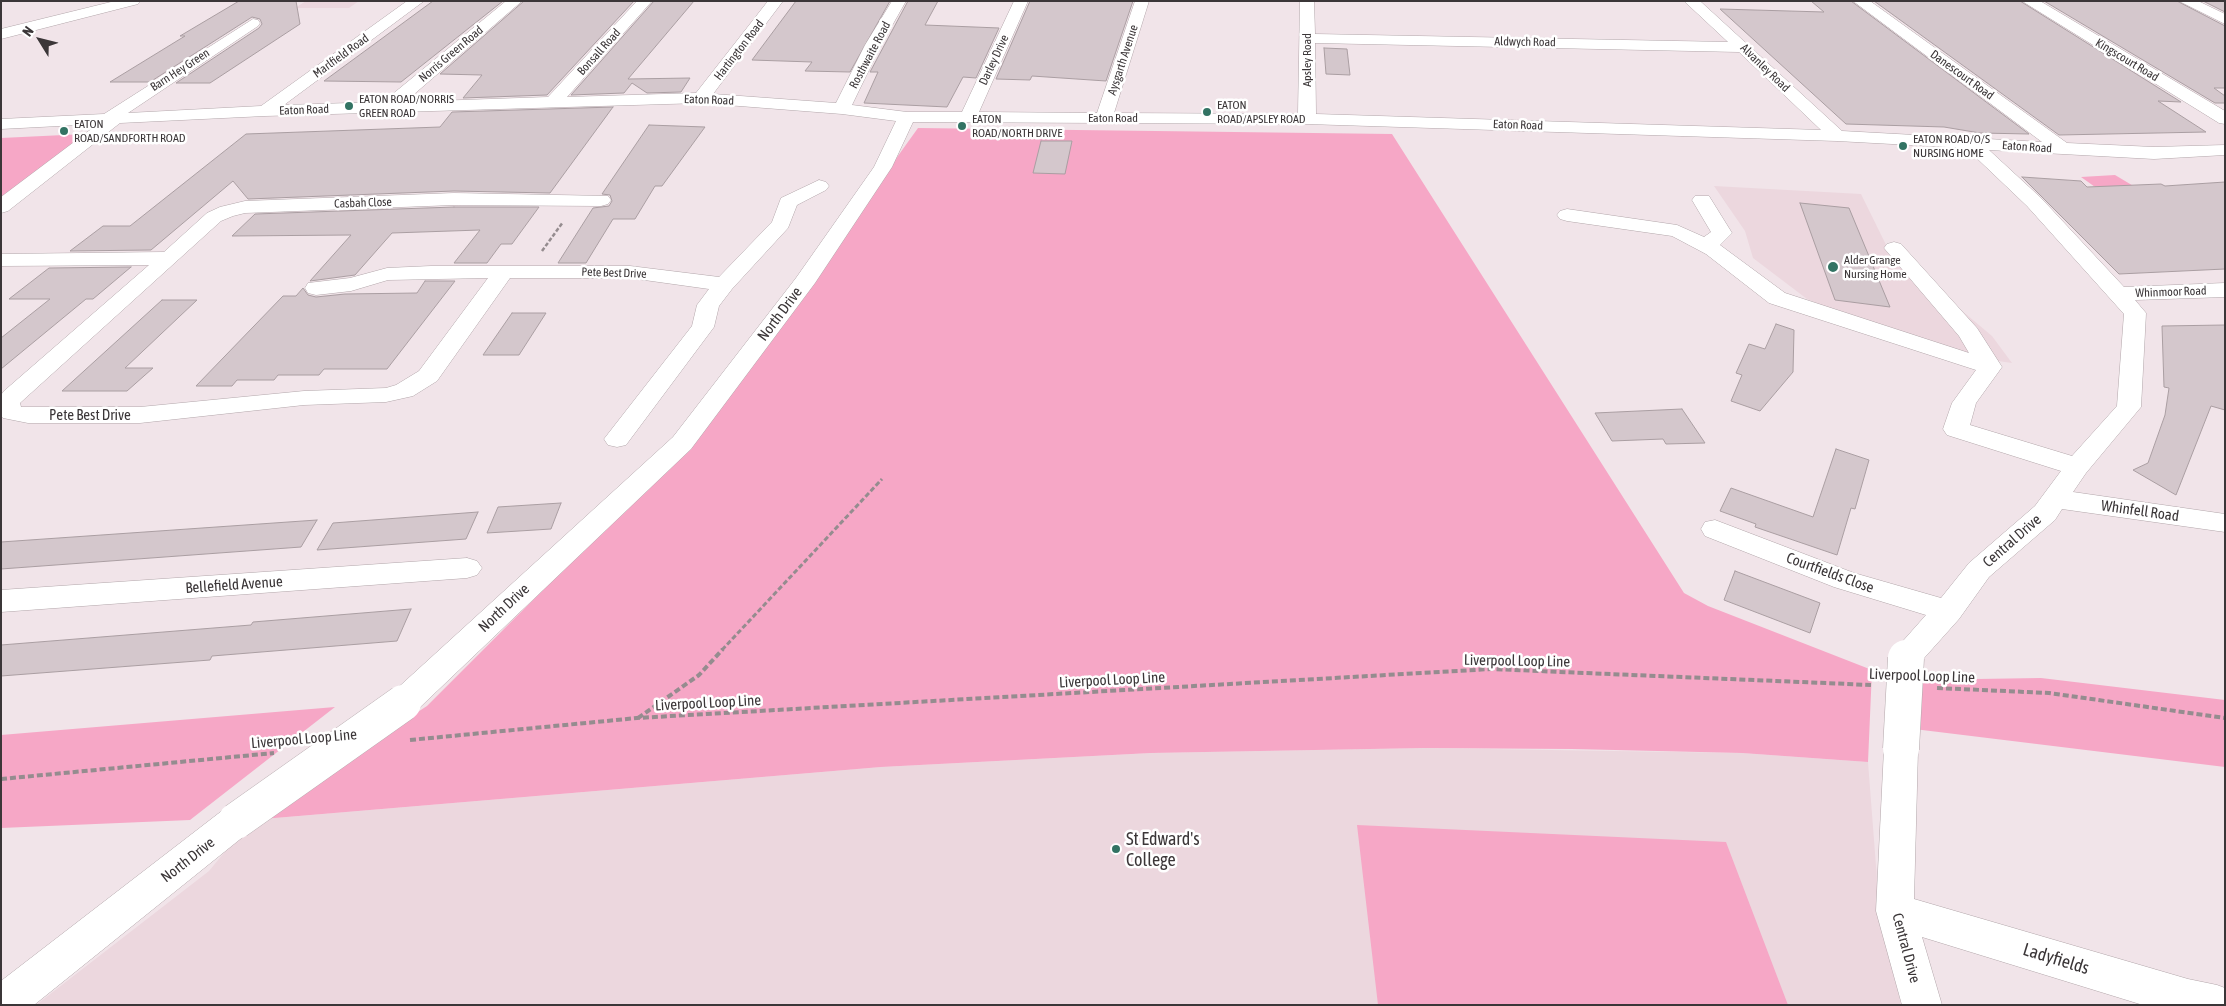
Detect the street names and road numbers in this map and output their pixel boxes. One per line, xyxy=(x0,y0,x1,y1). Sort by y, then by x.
street label: Hartington Road xyxy=(711,17,767,83)
street label: Rosthwaite Road xyxy=(846,19,894,91)
street label: Norris Green Road xyxy=(416,23,486,85)
street label: Aysgarth Avenue xyxy=(1105,23,1141,97)
street label: Bonsall Road xyxy=(574,26,624,78)
street label: Marlfield Road xyxy=(310,31,372,81)
street label: Darley Drive xyxy=(976,32,1012,88)
street label: Apsley Road xyxy=(1300,33,1314,87)
street label: Aldwych Road xyxy=(1494,34,1556,50)
street label: Kingscourt Road xyxy=(2093,36,2161,84)
street label: Alvanley Road xyxy=(1737,41,1793,95)
street label: Barn Hey Green xyxy=(148,46,212,94)
street label: Danescourt Road xyxy=(1927,47,1997,103)
street label: Eaton Road xyxy=(684,92,734,108)
street label: Eaton Road xyxy=(279,102,329,118)
street label: Eaton Road xyxy=(1088,111,1138,125)
street label: Eaton Road xyxy=(1493,117,1543,133)
street label: Eaton Road xyxy=(2002,138,2052,156)
street label: Casbah Close xyxy=(334,195,392,211)
street label: Pete Best Drive xyxy=(581,265,647,281)
street label: North Drive xyxy=(754,283,806,345)
street label: Whinmoor Road xyxy=(2135,284,2207,300)
street label: Pete Best Drive xyxy=(49,406,131,424)
street label: Whinfell Road xyxy=(2100,497,2180,525)
street label: Central Drive xyxy=(1979,511,2045,571)
street label: Courtfields Close xyxy=(1784,549,1876,597)
street label: Bellefield Avenue xyxy=(185,573,283,597)
street label: North Drive xyxy=(475,580,533,636)
street label: Liverpool Loop Line xyxy=(1464,651,1570,671)
street label: Liverpool Loop Line xyxy=(1869,665,1975,687)
street label: Liverpool Loop Line xyxy=(1059,668,1165,692)
street label: Liverpool Loop Line xyxy=(655,691,761,715)
street label: Liverpool Loop Line xyxy=(250,725,358,753)
street label: North Drive xyxy=(158,834,218,886)
street label: Central Drive xyxy=(1888,911,1924,985)
street label: Ladyfields xyxy=(2020,939,2092,979)

